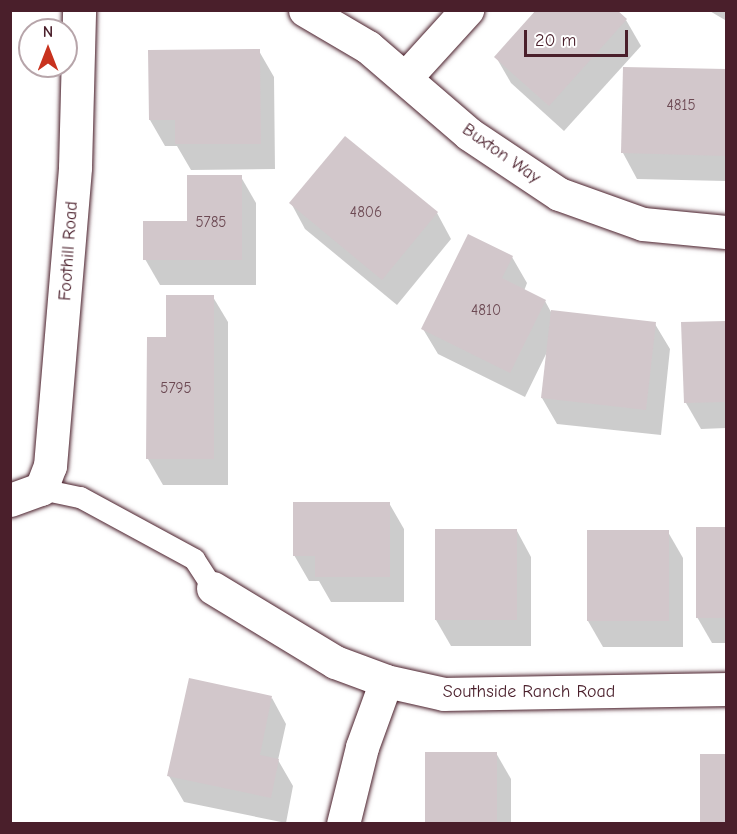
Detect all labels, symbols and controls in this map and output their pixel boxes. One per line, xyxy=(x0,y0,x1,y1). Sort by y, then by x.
north arrow xyxy=(18,18,78,78)
scale bar xyxy=(527,18,630,56)
text: N xyxy=(43,23,53,41)
text: 20 m xyxy=(535,30,576,51)
house number: 4815 xyxy=(666,97,696,115)
street label: Buxton Way xyxy=(458,119,544,189)
street label: Foothill Road xyxy=(55,200,83,302)
house number: 4806 xyxy=(350,204,382,222)
house number: 5785 xyxy=(195,214,227,232)
house number: 4810 xyxy=(471,302,501,320)
house number: 5795 xyxy=(160,380,192,398)
street label: Southside Ranch Road xyxy=(443,681,615,703)

